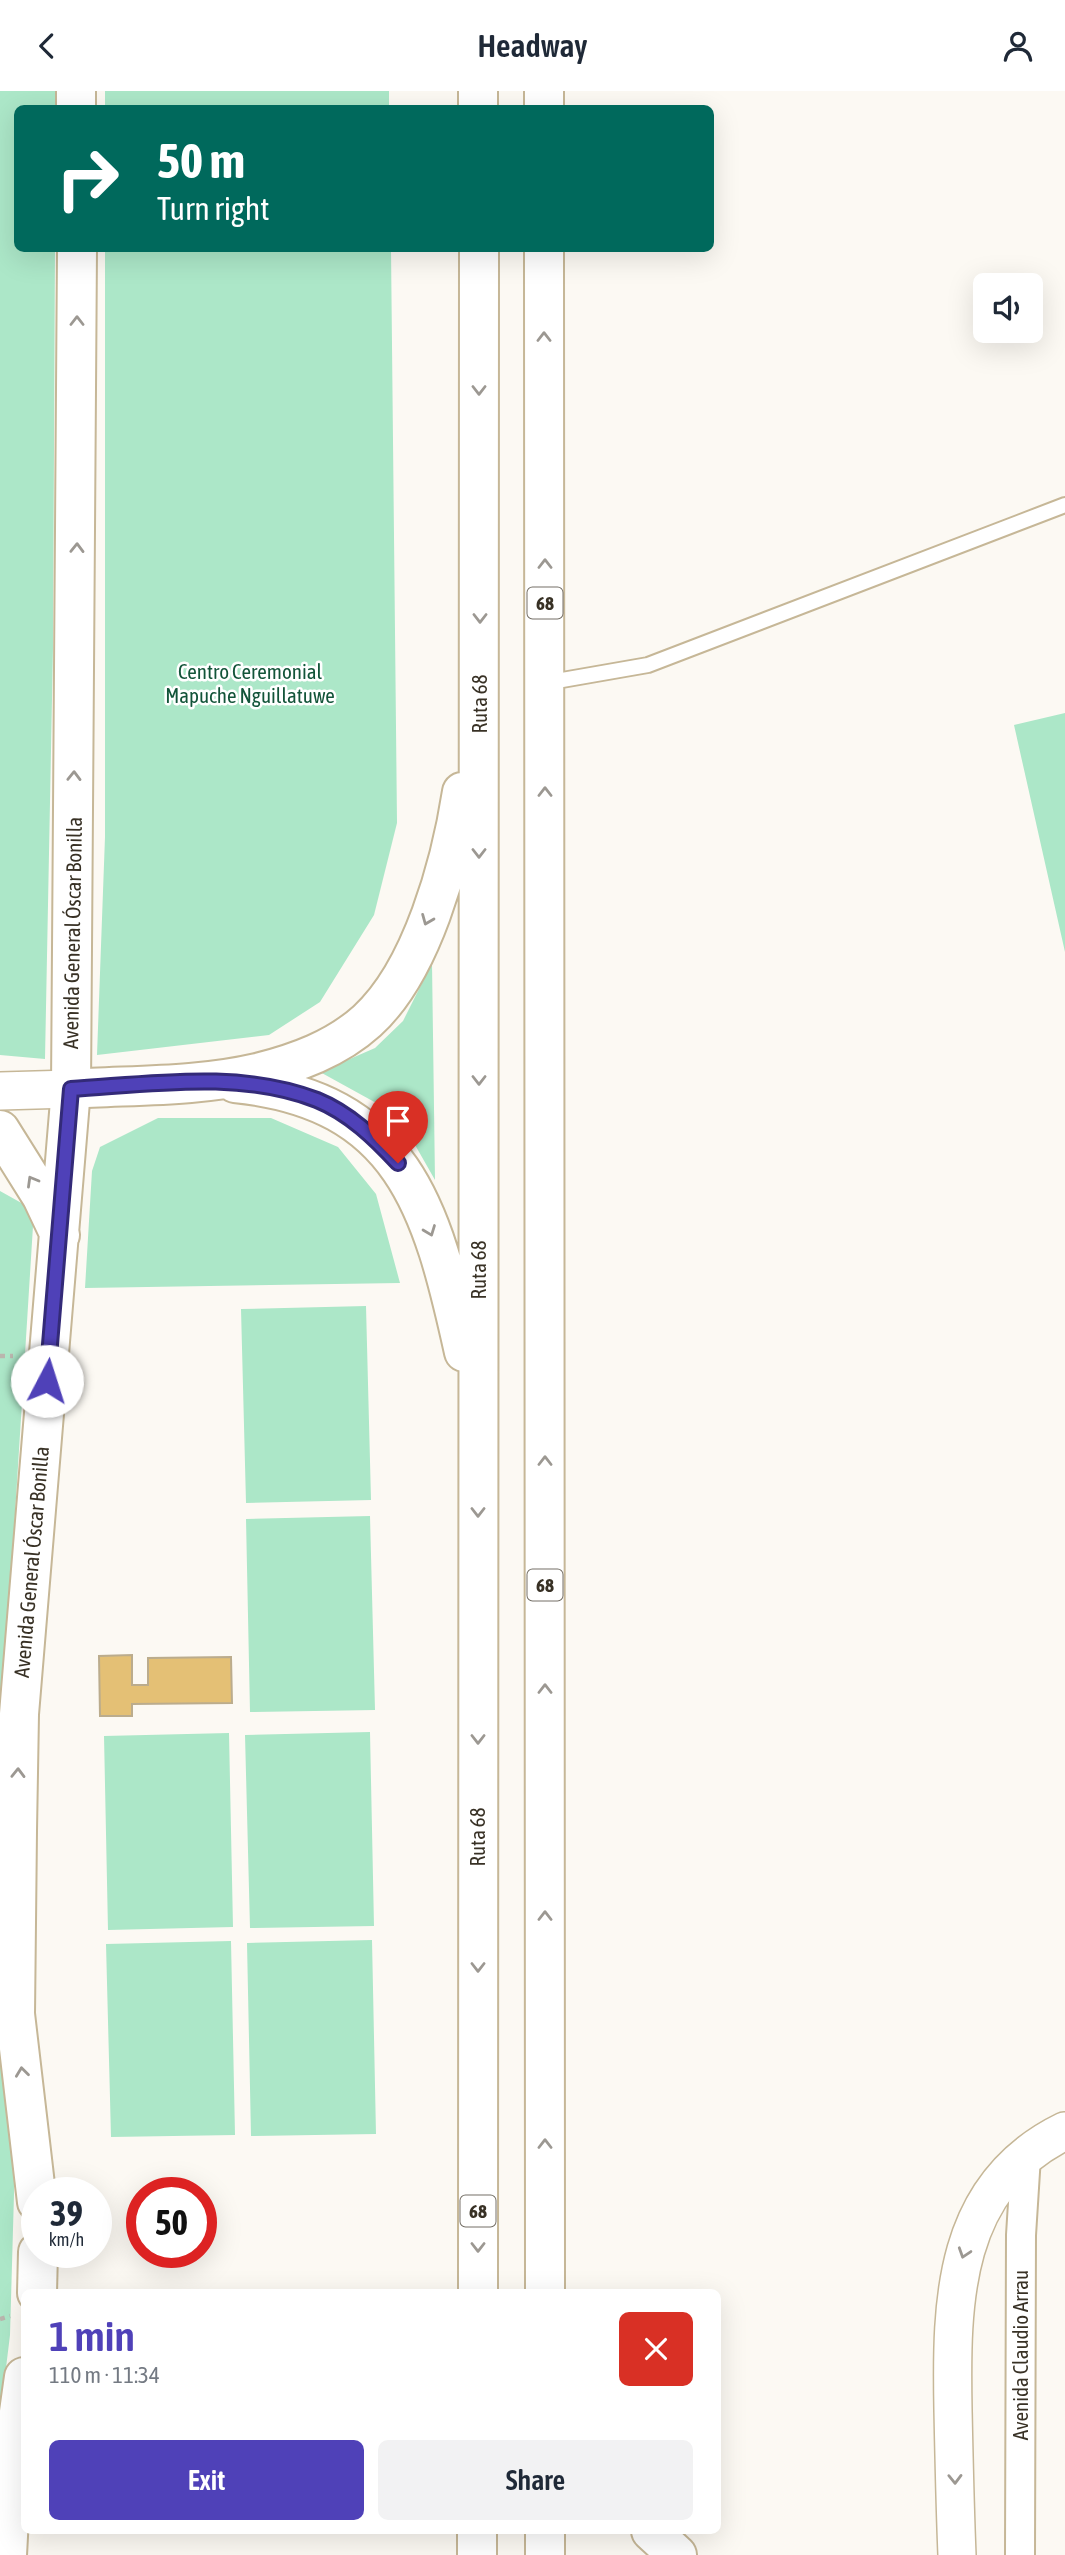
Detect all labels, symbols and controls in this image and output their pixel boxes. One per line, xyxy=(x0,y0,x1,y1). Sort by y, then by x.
icon: back xyxy=(28,27,66,65)
text: Headway xyxy=(477,27,588,64)
icon: person xyxy=(999,27,1037,65)
text: 50 m xyxy=(157,132,245,188)
icon: right xyxy=(42,133,133,224)
text: Turn right xyxy=(157,190,270,227)
map controls xyxy=(973,273,1043,343)
button: sound xyxy=(973,273,1043,343)
one-way arrow xyxy=(69,315,85,326)
one-way arrow xyxy=(536,331,552,342)
one-way arrow xyxy=(471,385,487,396)
one-way arrow xyxy=(69,543,85,553)
one-way arrow xyxy=(537,559,553,569)
road number: 68 xyxy=(528,587,562,618)
one-way arrow xyxy=(472,613,488,623)
park label: Centro Ceremonial Mapuche Nguillatuwe xyxy=(165,659,335,707)
street label: Ruta 68 xyxy=(467,674,491,734)
one-way arrow xyxy=(66,770,82,781)
one-way arrow xyxy=(537,786,553,797)
street label: Avenida General Óscar Bonilla xyxy=(58,817,86,1049)
one-way arrow xyxy=(471,848,487,858)
one-way arrow xyxy=(422,913,436,925)
one-way arrow xyxy=(471,1075,487,1086)
pin xyxy=(368,1091,428,1163)
icon: arrive xyxy=(379,1102,417,1140)
one-way arrow xyxy=(27,1176,40,1189)
one-way arrow xyxy=(422,1224,436,1236)
street label: Ruta 68 xyxy=(466,1240,490,1300)
position arrow xyxy=(10,1344,84,1418)
street label: Avenida General Óscar Bonilla xyxy=(9,1445,53,1679)
one-way arrow xyxy=(537,1456,553,1466)
one-way arrow xyxy=(470,1507,486,1518)
road number: 68 xyxy=(528,1569,562,1601)
one-way arrow xyxy=(537,1683,553,1694)
one-way arrow xyxy=(470,1735,486,1745)
one-way arrow xyxy=(10,1767,26,1777)
street label: Ruta 68 xyxy=(465,1807,489,1867)
one-way arrow xyxy=(537,1911,553,1921)
one-way arrow xyxy=(470,1962,486,1973)
one-way arrow xyxy=(15,2066,30,2078)
one-way arrow xyxy=(537,2138,553,2149)
speed limit sign: 50 xyxy=(126,2177,217,2268)
text: 39 xyxy=(50,2193,83,2233)
road number: 68 xyxy=(461,2195,496,2227)
text: km/h xyxy=(49,2229,84,2250)
one-way arrow xyxy=(470,2242,486,2252)
one-way arrow xyxy=(958,2246,972,2258)
street label: Avenida Claudio Arrau xyxy=(1008,2270,1032,2440)
text: 1 min xyxy=(49,2312,135,2360)
button: close xyxy=(619,2312,693,2386)
text: 110 m · 11:34 xyxy=(49,2362,160,2388)
button: Exit xyxy=(49,2440,364,2520)
button: Share xyxy=(378,2440,693,2520)
one-way arrow xyxy=(947,2473,962,2484)

